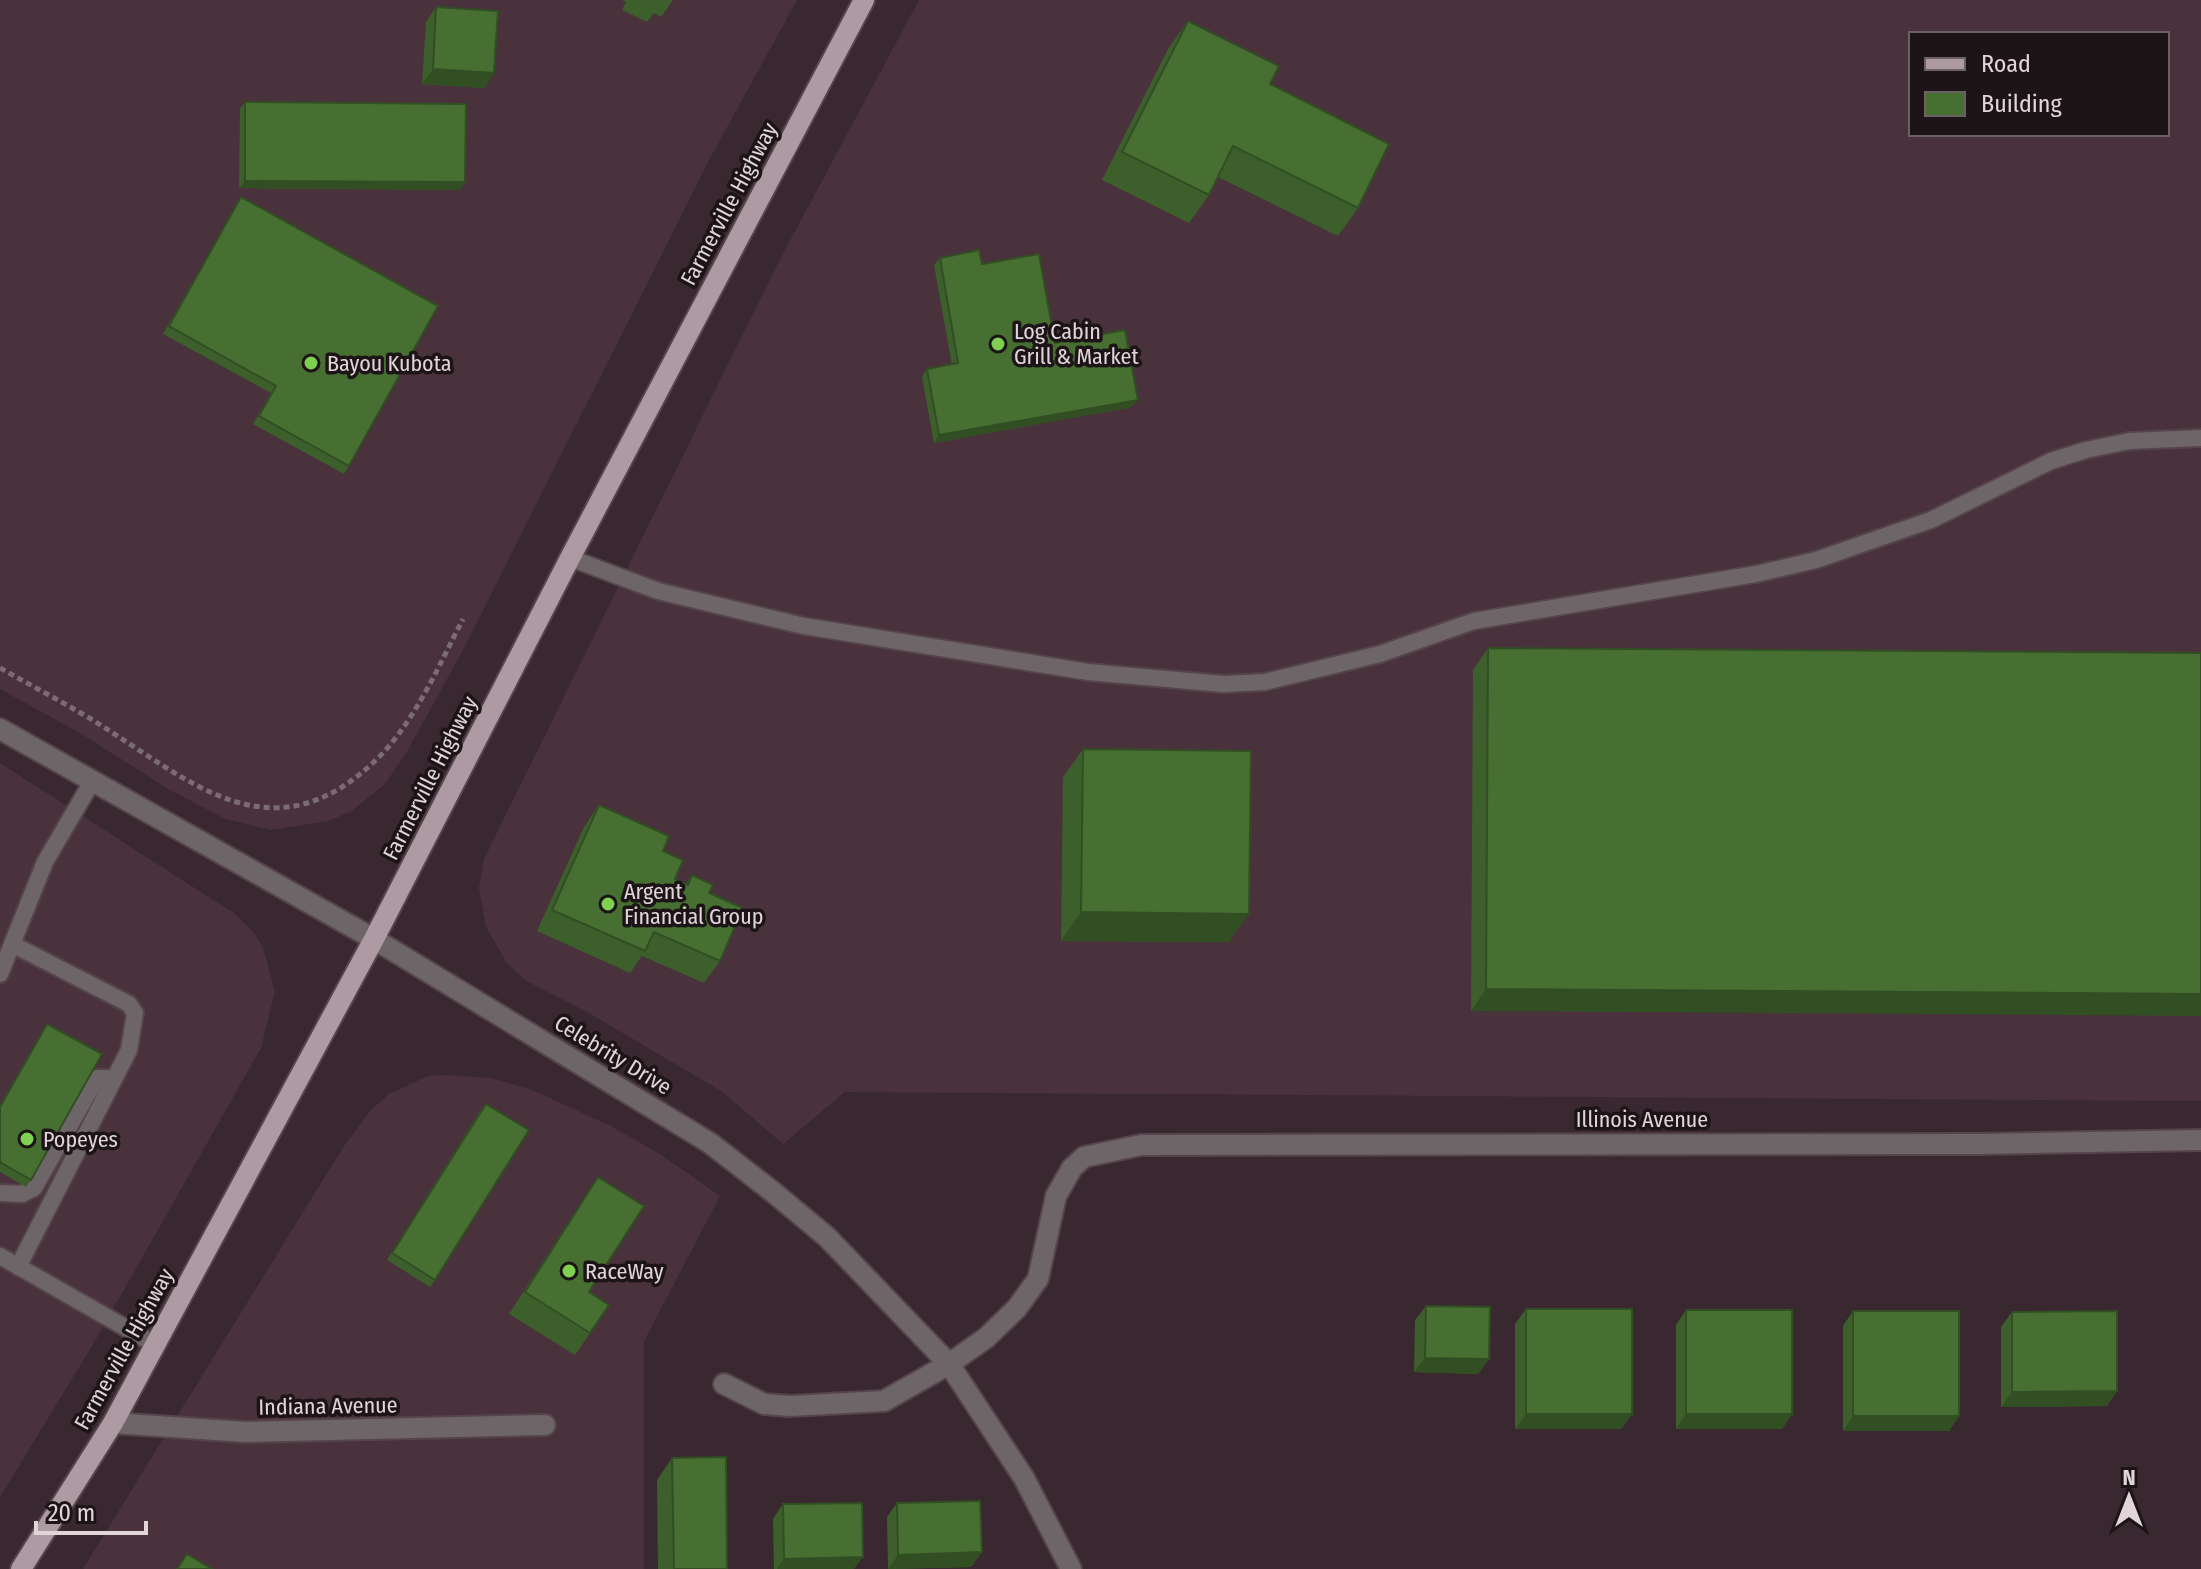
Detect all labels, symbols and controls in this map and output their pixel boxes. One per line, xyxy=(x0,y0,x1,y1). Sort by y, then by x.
legend xyxy=(1909,32,2169,136)
text: Road xyxy=(1981,50,2031,78)
text: Building xyxy=(1981,90,2063,118)
street label: Farmerville Highway xyxy=(675,118,783,290)
place label: Log Cabin Grill & Market xyxy=(1014,318,1139,370)
marker: Log Cabin Grill & Market xyxy=(989,335,1007,353)
place label: Bayou Kubota xyxy=(327,350,452,377)
marker: Bayou Kubota xyxy=(302,354,320,372)
street label: Farmerville Highway xyxy=(377,691,483,864)
place label: Argent Financial Group xyxy=(624,878,763,930)
marker: Argent Financial Group xyxy=(599,895,617,913)
street label: Celebrity Drive xyxy=(550,1009,676,1101)
street label: Illinois Avenue xyxy=(1576,1106,1708,1133)
place label: Popeyes xyxy=(43,1126,118,1153)
marker: Popeyes xyxy=(18,1130,36,1148)
place label: RaceWay xyxy=(585,1258,664,1285)
marker: RaceWay xyxy=(560,1262,578,1280)
street label: Farmerville Highway xyxy=(68,1263,180,1434)
street label: Indiana Avenue xyxy=(258,1391,398,1421)
north arrow xyxy=(2089,1457,2169,1537)
text: N xyxy=(2122,1464,2136,1491)
scale bar xyxy=(36,1485,146,1535)
text: 20 m xyxy=(48,1499,95,1527)

